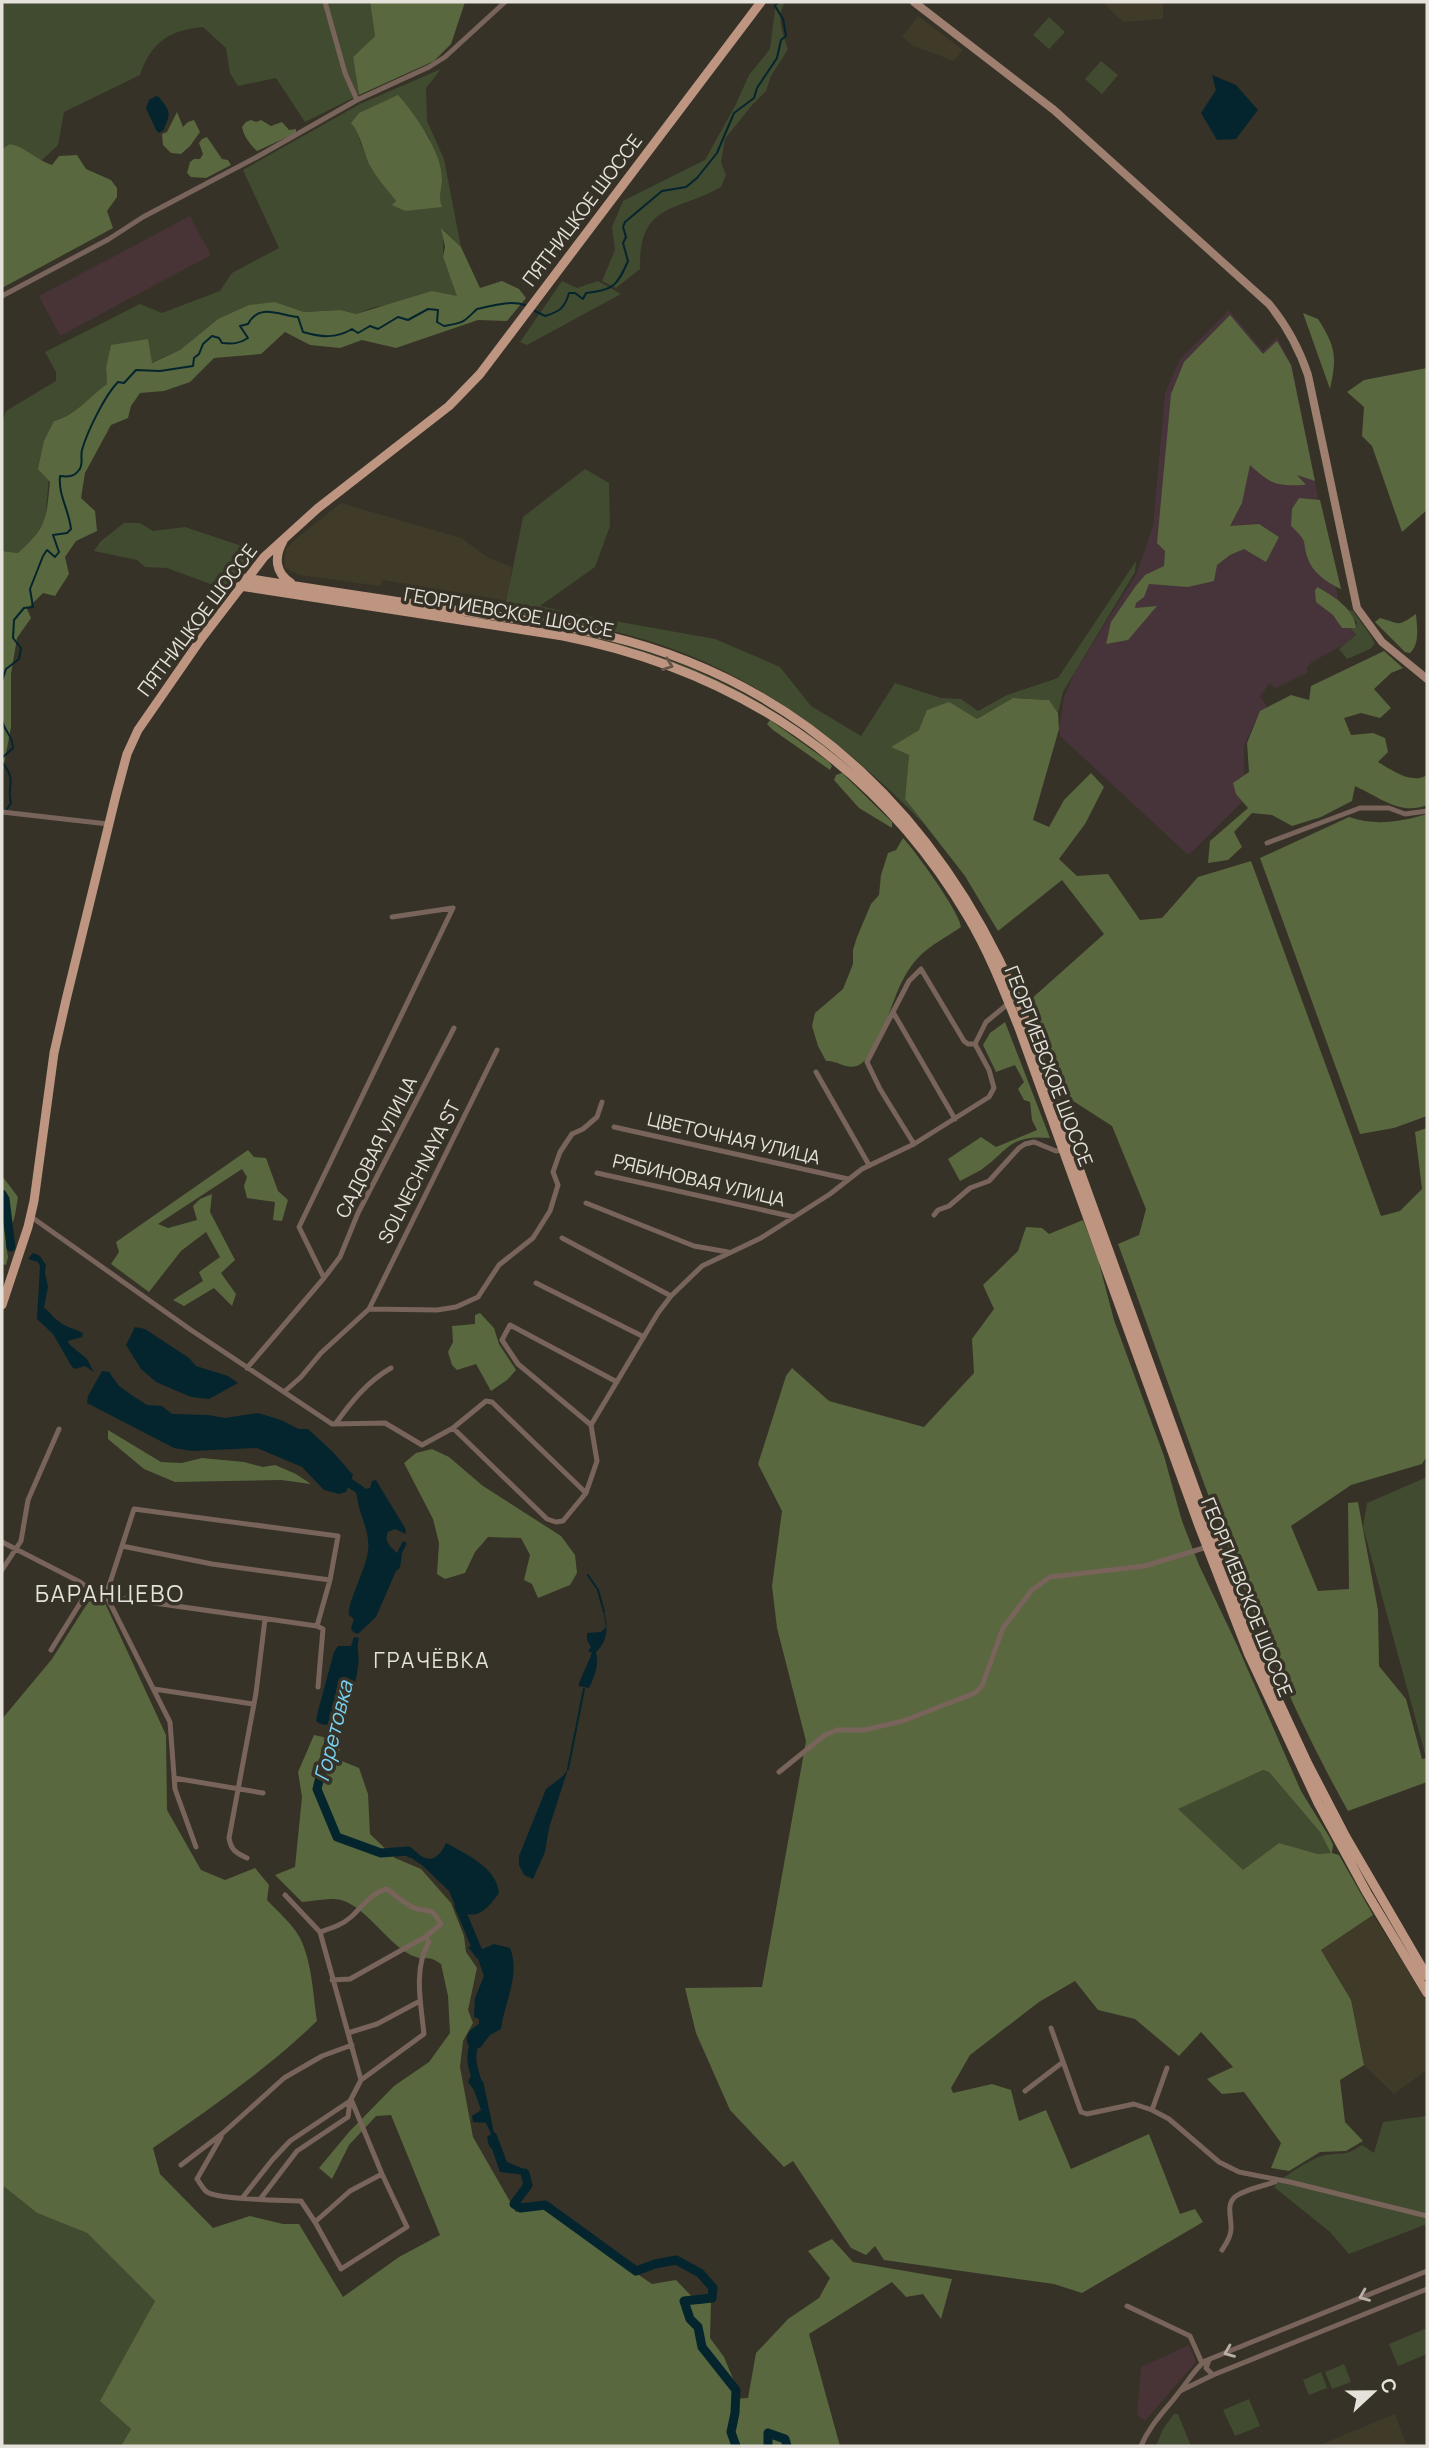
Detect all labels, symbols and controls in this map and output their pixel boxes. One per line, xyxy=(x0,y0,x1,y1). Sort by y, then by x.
street label: ПЯТНИЦКОЕ ШОССЕ xyxy=(516,129,648,291)
street label: ПЯТНИЦКОЕ ШОССЕ xyxy=(131,539,263,701)
street label: ГЕОРГИЕВСКОЕ ШОССЕ xyxy=(402,581,616,643)
one-way arrow xyxy=(662,656,674,670)
street label: ГЕОРГИЕВСКОЕ ШОССЕ xyxy=(999,962,1099,1170)
street label: САДОВАЯ УЛИЦА xyxy=(329,1072,423,1222)
street label: SOLNECHNAYA ST xyxy=(372,1095,467,1248)
street label: ЦВЕТОЧНАЯ УЛИЦА xyxy=(645,1105,823,1171)
street label: РЯБИНОВАЯ УЛИЦА xyxy=(610,1147,788,1213)
street label: ГЕОРГИЕВСКОЕ ШОССЕ xyxy=(1195,1494,1299,1700)
district label: БАРАНЦЕВО xyxy=(35,1577,185,1609)
district label: ГРАЧЁВКА xyxy=(374,1646,490,1674)
water label: Горетовка xyxy=(307,1677,359,1784)
one-way arrow xyxy=(1359,2288,1371,2302)
one-way arrow xyxy=(1223,2343,1235,2357)
north arrow xyxy=(1338,2357,1408,2427)
text: С xyxy=(1374,2374,1403,2397)

